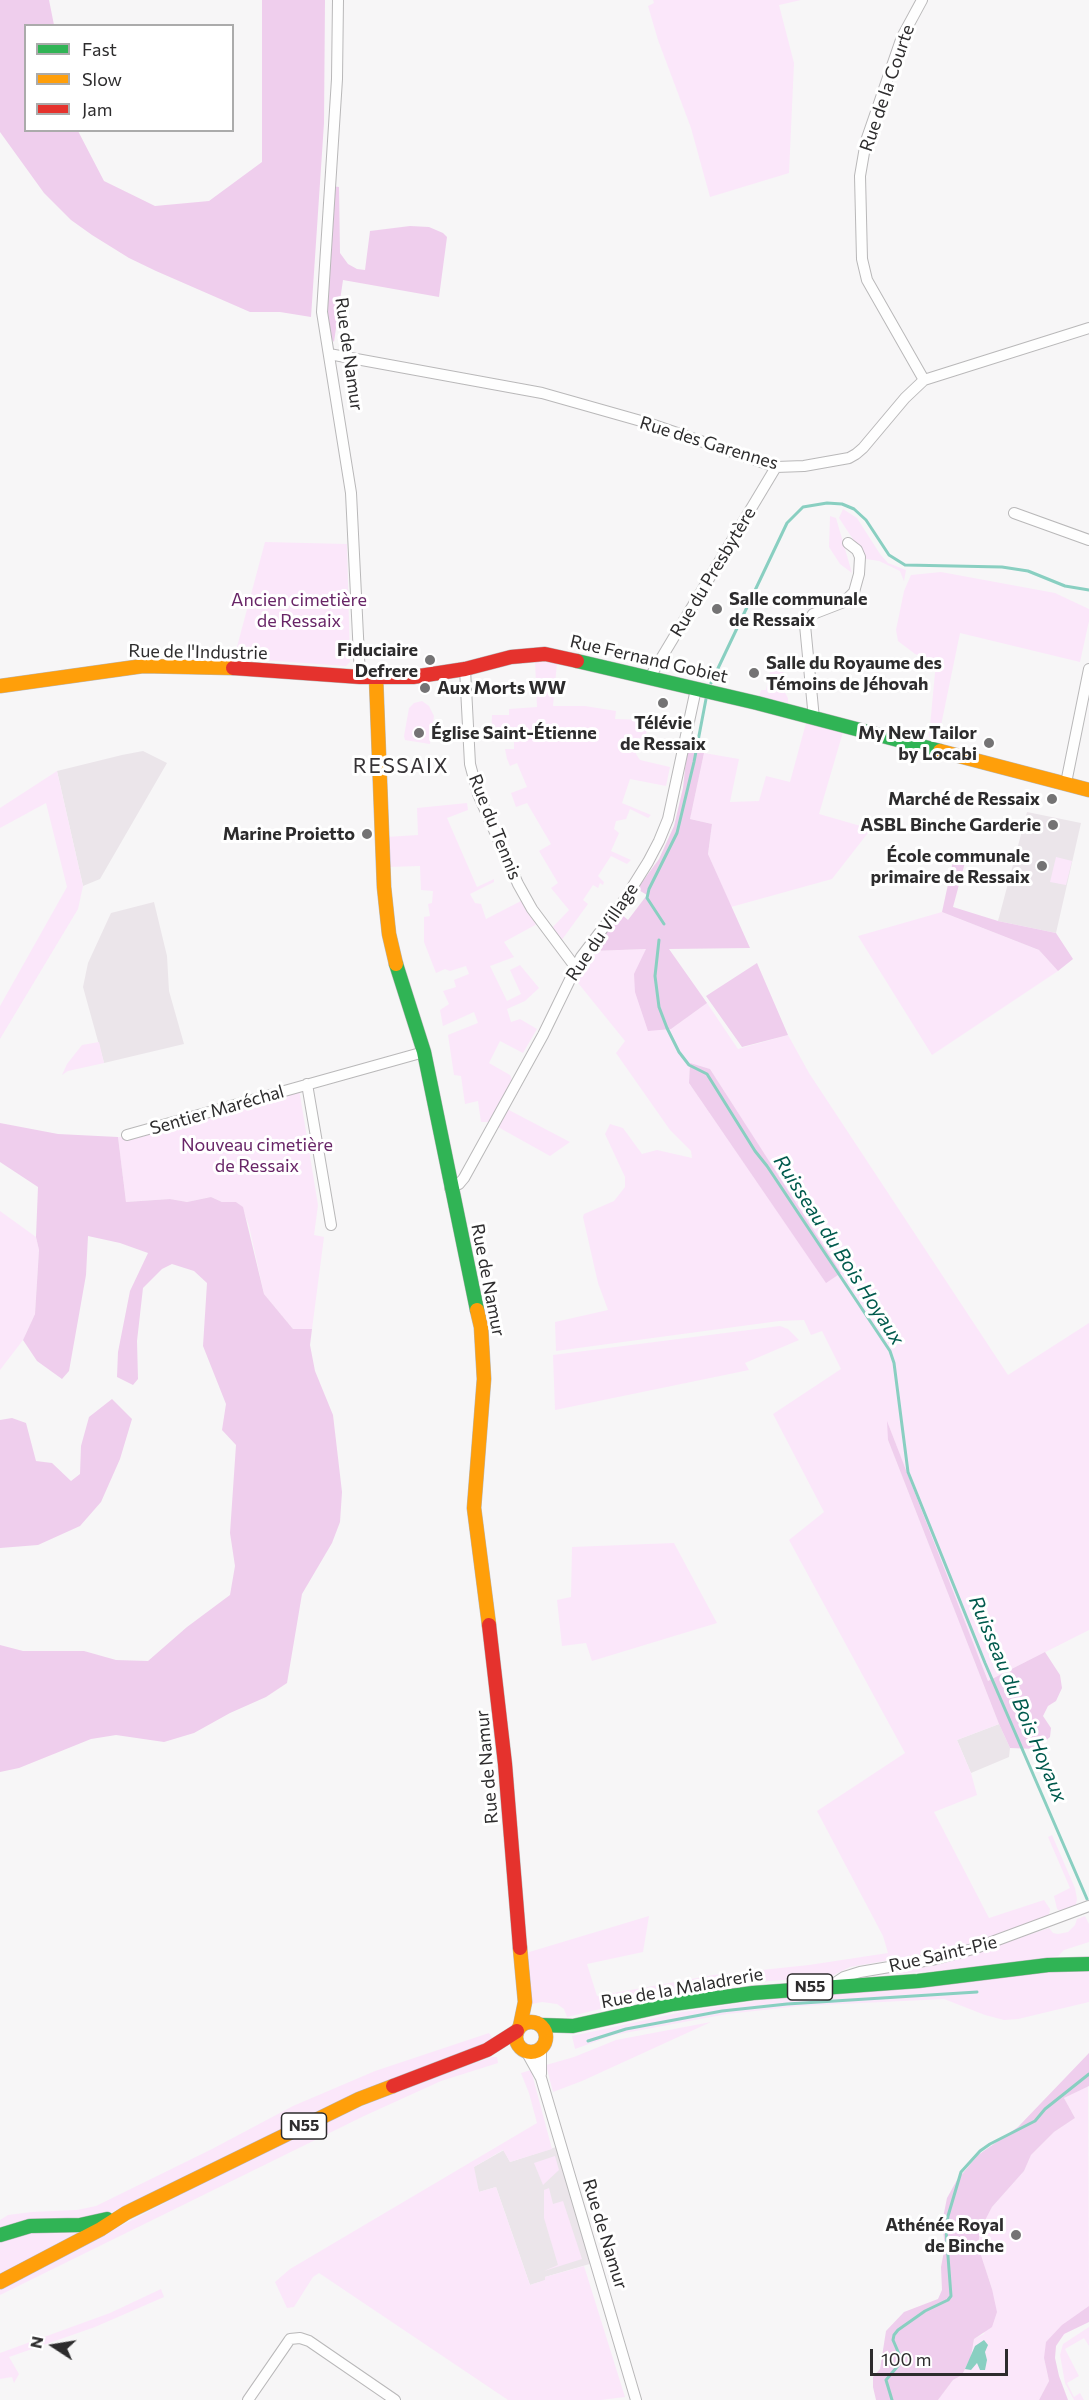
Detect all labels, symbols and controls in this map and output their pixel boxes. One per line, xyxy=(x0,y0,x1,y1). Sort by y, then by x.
street label: Rue de la Courte xyxy=(855,22,919,154)
legend xyxy=(24,24,234,132)
text: Fast xyxy=(82,38,117,60)
text: Slow xyxy=(82,68,122,90)
text: Jam xyxy=(82,98,112,120)
street label: Rue de Namur xyxy=(330,296,368,412)
street label: Rue des Garennes xyxy=(637,412,781,474)
street label: Rue du Presbytère xyxy=(666,503,760,641)
place label: Salle communale de Ressaix xyxy=(729,588,867,630)
park label: Ancien cimetière de Ressaix xyxy=(231,589,367,632)
marker: Salle communale de Ressaix xyxy=(710,602,724,616)
street label: Rue Fernand Gobiet xyxy=(568,630,730,688)
place label: Fiduciaire Defrere xyxy=(337,639,418,682)
street label: Rue de l'Industrie xyxy=(128,640,268,664)
place label: Salle du Royaume des Témoins de Jéhovah xyxy=(766,652,942,694)
marker: Fiduciaire Defrere xyxy=(423,653,437,667)
marker: Salle du Royaume des Témoins de Jéhovah xyxy=(747,666,761,680)
place label: Aux Morts WW xyxy=(437,677,566,699)
marker: Aux Morts WW xyxy=(418,681,432,695)
marker: Télévie de Ressaix xyxy=(656,696,670,710)
place label: Télévie de Ressaix xyxy=(620,712,706,754)
place label: Église Saint-Étienne xyxy=(431,722,597,744)
place label: My New Tailor by Locabi xyxy=(858,722,977,764)
marker: Église Saint-Étienne xyxy=(412,726,426,740)
marker: My New Tailor by Locabi xyxy=(982,736,996,750)
district label: RESSAIX xyxy=(353,753,449,779)
street label: Rue du Tennis xyxy=(464,771,526,883)
place label: Marché de Ressaix xyxy=(888,788,1040,810)
marker: Marché de Ressaix xyxy=(1045,792,1059,806)
place label: ASBL Binche Garderie xyxy=(860,814,1041,836)
marker: ASBL Binche Garderie xyxy=(1046,818,1060,832)
place label: Marine Proietto xyxy=(223,823,355,845)
marker: Marine Proietto xyxy=(360,827,374,841)
place label: École communale primaire de Ressaix xyxy=(870,845,1030,888)
marker: École communale primaire de Ressaix xyxy=(1035,859,1049,873)
street label: Rue du Village xyxy=(561,879,643,985)
street label: Sentier Maréchal xyxy=(147,1081,287,1139)
park label: Nouveau cimetière de Ressaix xyxy=(181,1134,333,1176)
water label: Ruisseau du Bois Hoyaux xyxy=(769,1150,909,1350)
street label: Rue de Namur xyxy=(467,1222,509,1338)
water label: Ruisseau du Bois Hoyaux xyxy=(964,1592,1072,1806)
street label: Rue de Namur xyxy=(471,1709,503,1825)
street label: Rue Saint-Pie xyxy=(887,1931,999,1977)
street label: Rue de la Maladrerie xyxy=(599,1963,765,2013)
road number: N55 xyxy=(788,1974,832,2000)
road number: N55 xyxy=(282,2113,326,2139)
street label: Rue de Namur xyxy=(578,2176,632,2292)
place label: Athénée Royal de Binche xyxy=(885,2214,1004,2256)
marker: Athénée Royal de Binche xyxy=(1009,2228,1023,2242)
north arrow xyxy=(24,2316,84,2376)
text: N xyxy=(25,2334,46,2350)
scale bar xyxy=(873,2337,1011,2375)
text: 100 m xyxy=(881,2348,931,2370)

